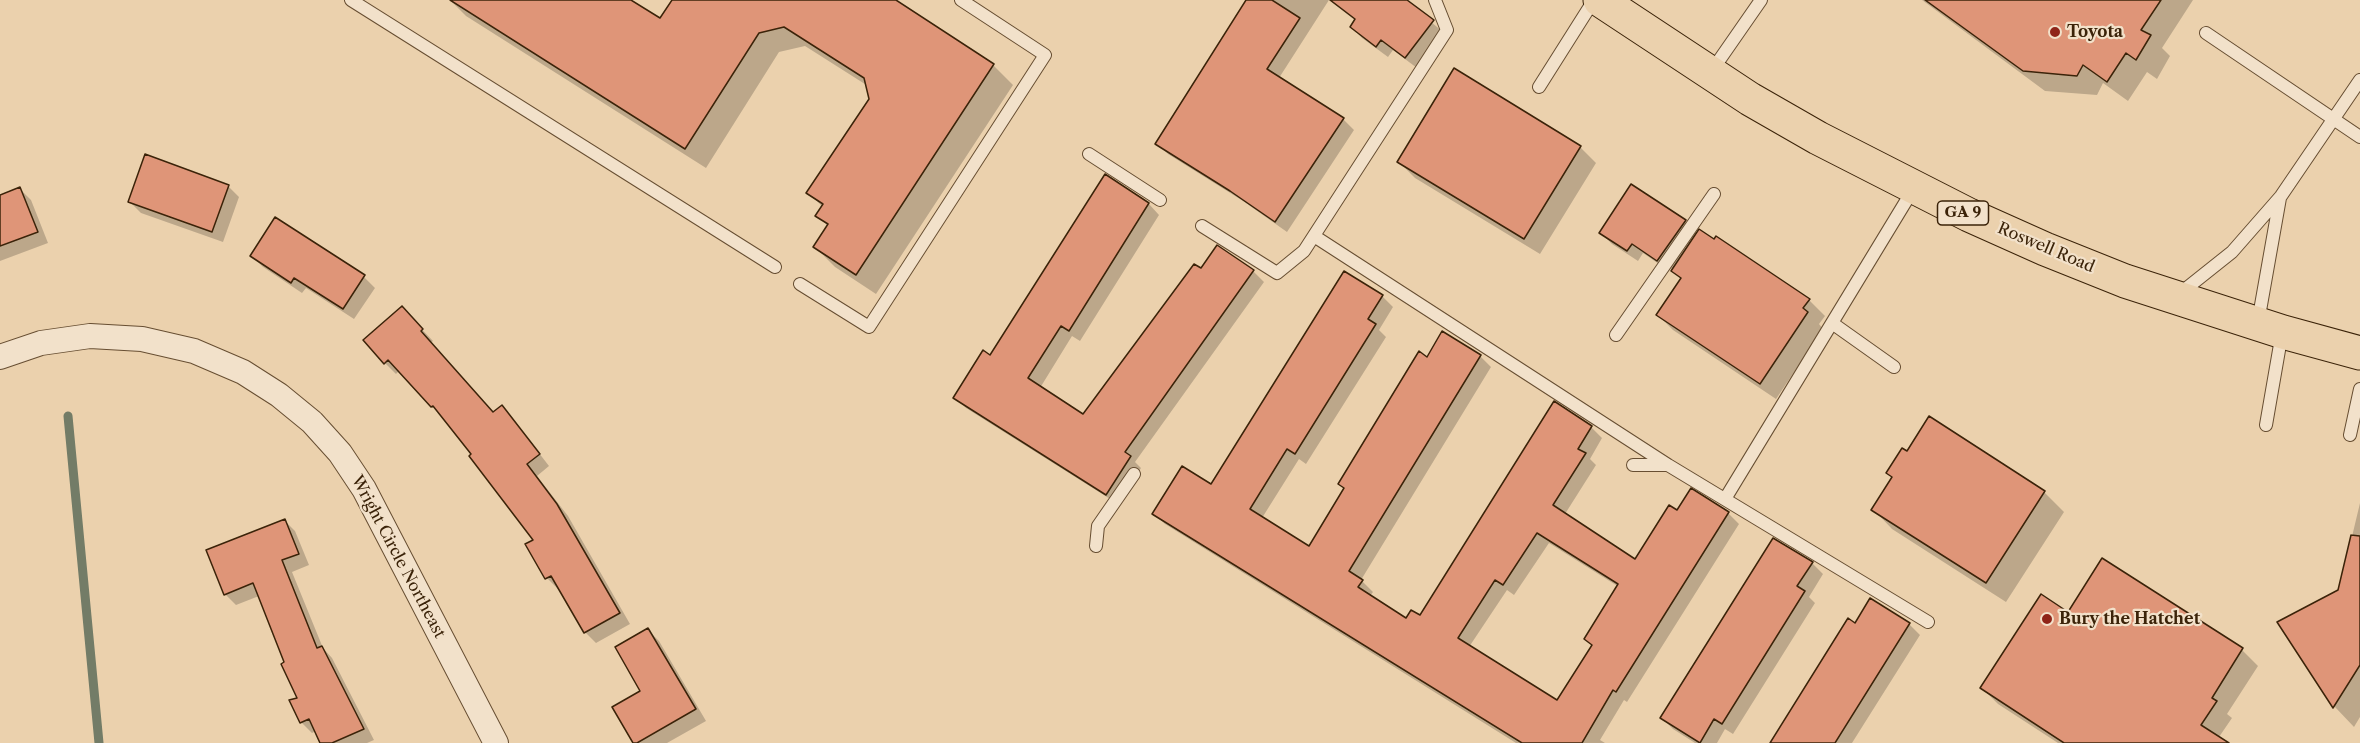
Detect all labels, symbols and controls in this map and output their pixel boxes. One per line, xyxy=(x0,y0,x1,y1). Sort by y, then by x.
place label: Toyota xyxy=(2067,22,2123,42)
marker: Toyota xyxy=(2048,25,2062,39)
road number: GA 9 xyxy=(1938,201,1988,225)
street label: Roswell Road xyxy=(1995,219,2097,277)
street label: Wright Circle Northeast xyxy=(347,472,449,642)
place label: Bury the Hatchet xyxy=(2059,609,2200,629)
marker: Bury the Hatchet xyxy=(2040,612,2054,626)

